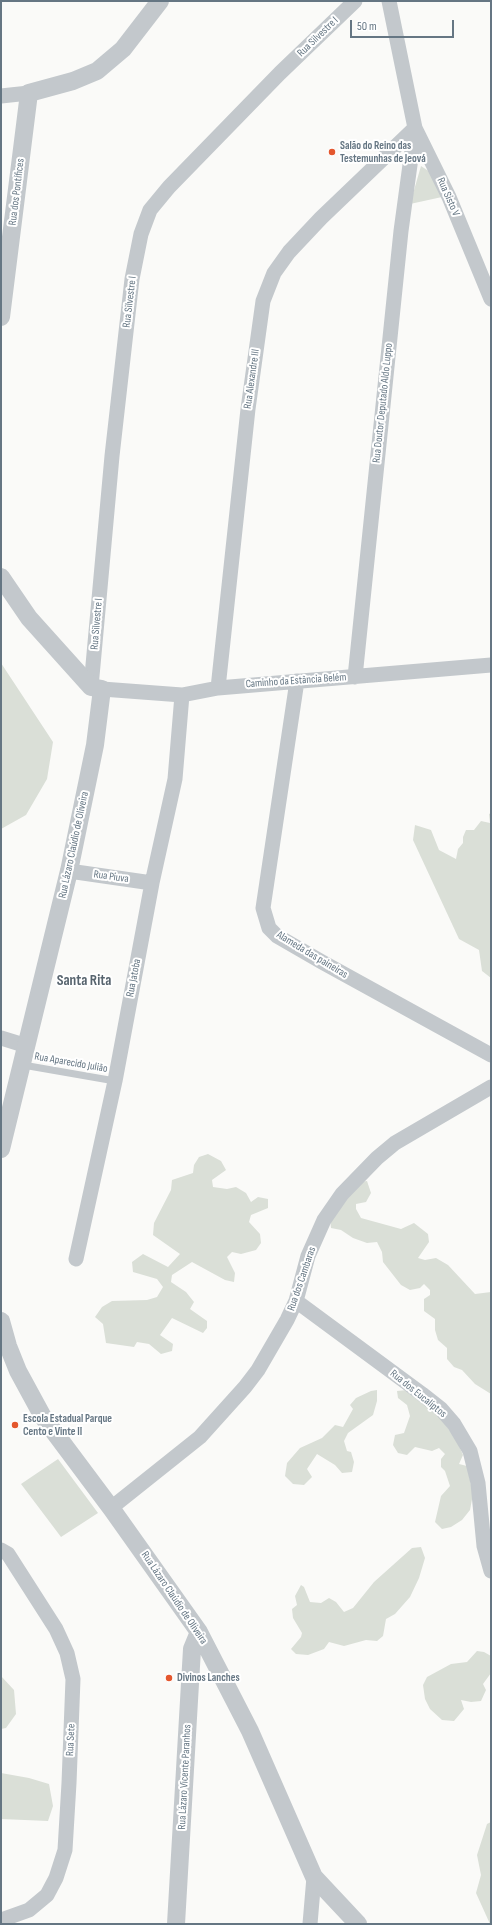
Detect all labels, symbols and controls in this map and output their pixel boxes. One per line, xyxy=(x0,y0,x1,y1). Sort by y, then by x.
scale bar xyxy=(352,12,456,38)
street label: Rua Silvestre I xyxy=(295,14,341,60)
text: 50 m xyxy=(357,19,377,34)
place label: Salão do Reino das Testemunhas de Jeová xyxy=(340,139,426,165)
marker: Salão do Reino das Testemunhas de Jeová xyxy=(327,147,337,157)
street label: Rua dos Pontífices xyxy=(6,158,28,226)
street label: Rua Sisto V xyxy=(434,176,462,218)
street label: Rua Silvestre I xyxy=(120,276,140,328)
street label: Rua Doutor Deputado Aldo Luppo xyxy=(370,342,396,464)
street label: Rua Alexandre III xyxy=(241,348,263,410)
street label: Rua Silvestre I xyxy=(88,598,106,650)
street label: Caminho da Estância Belém xyxy=(245,671,347,691)
street label: Rua Lázaro Claúdio de Oliveira xyxy=(56,790,92,900)
street label: Rua Piuva xyxy=(93,868,129,886)
street label: Alameda das paineiras xyxy=(274,929,350,981)
street label: Rua Jatoba xyxy=(124,958,144,998)
district label: Santa Rita xyxy=(57,972,111,990)
street label: Rua Aparecido Julião xyxy=(33,1050,109,1076)
street label: Rua dos Cambaras xyxy=(285,1245,319,1313)
street label: Rua dos Eucaliptos xyxy=(387,1367,449,1421)
place label: Escola Estadual Parque Cento e Vinte II xyxy=(23,1412,112,1438)
marker: Escola Estadual Parque Cento e Vinte II xyxy=(10,1420,20,1430)
street label: Rua Lázaro Claúdio de Oliveira xyxy=(138,1549,210,1647)
place label: Divinos Lanches xyxy=(177,1671,240,1685)
marker: Divinos Lanches xyxy=(164,1673,174,1683)
street label: Rua Sete xyxy=(64,1723,78,1757)
street label: Rua Lázaro Vicente Paranhos xyxy=(176,1724,194,1830)

